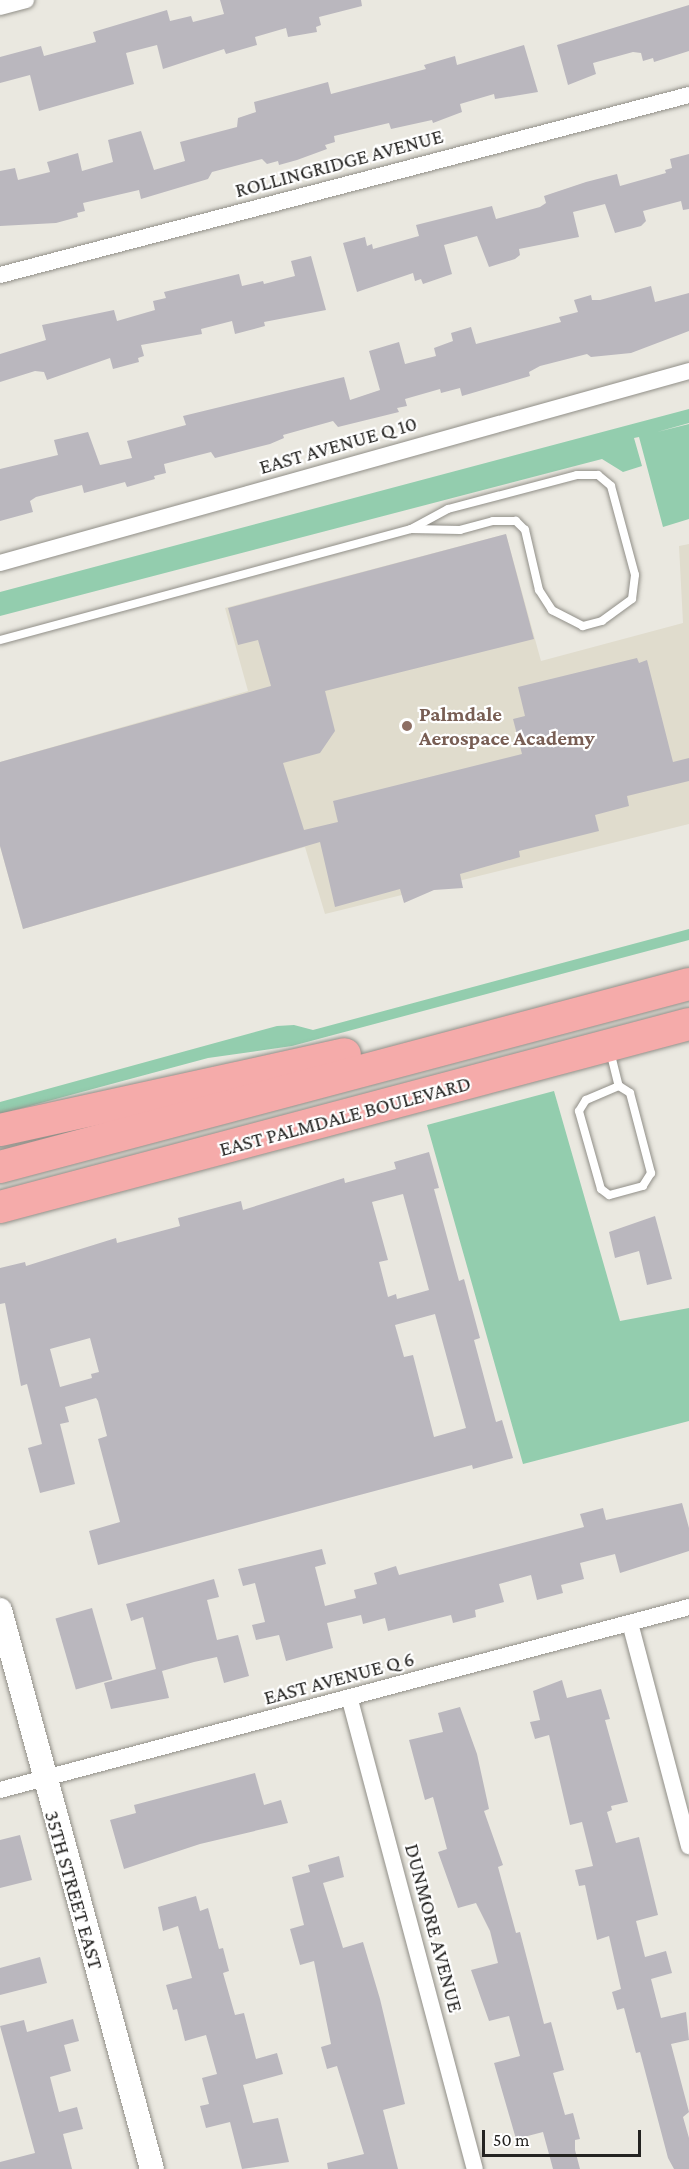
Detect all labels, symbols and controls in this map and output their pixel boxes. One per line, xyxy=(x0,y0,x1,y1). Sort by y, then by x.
street label: ROLLINGRIDGE AVENUE xyxy=(232,123,446,203)
street label: EAST AVENUE Q 10 xyxy=(256,410,420,480)
place label: Palmdale Aerospace Academy xyxy=(419,701,595,751)
marker: Palmdale Aerospace Academy xyxy=(400,719,414,733)
street label: EAST PALMDALE BOULEVARD xyxy=(217,1070,473,1162)
street label: EAST AVENUE Q 6 xyxy=(261,1646,417,1710)
street label: 35TH STREET EAST xyxy=(39,1808,109,1972)
street label: DUNMORE AVENUE xyxy=(399,1841,469,2015)
scale bar xyxy=(485,2118,644,2156)
text: 50 m xyxy=(493,2130,530,2150)

